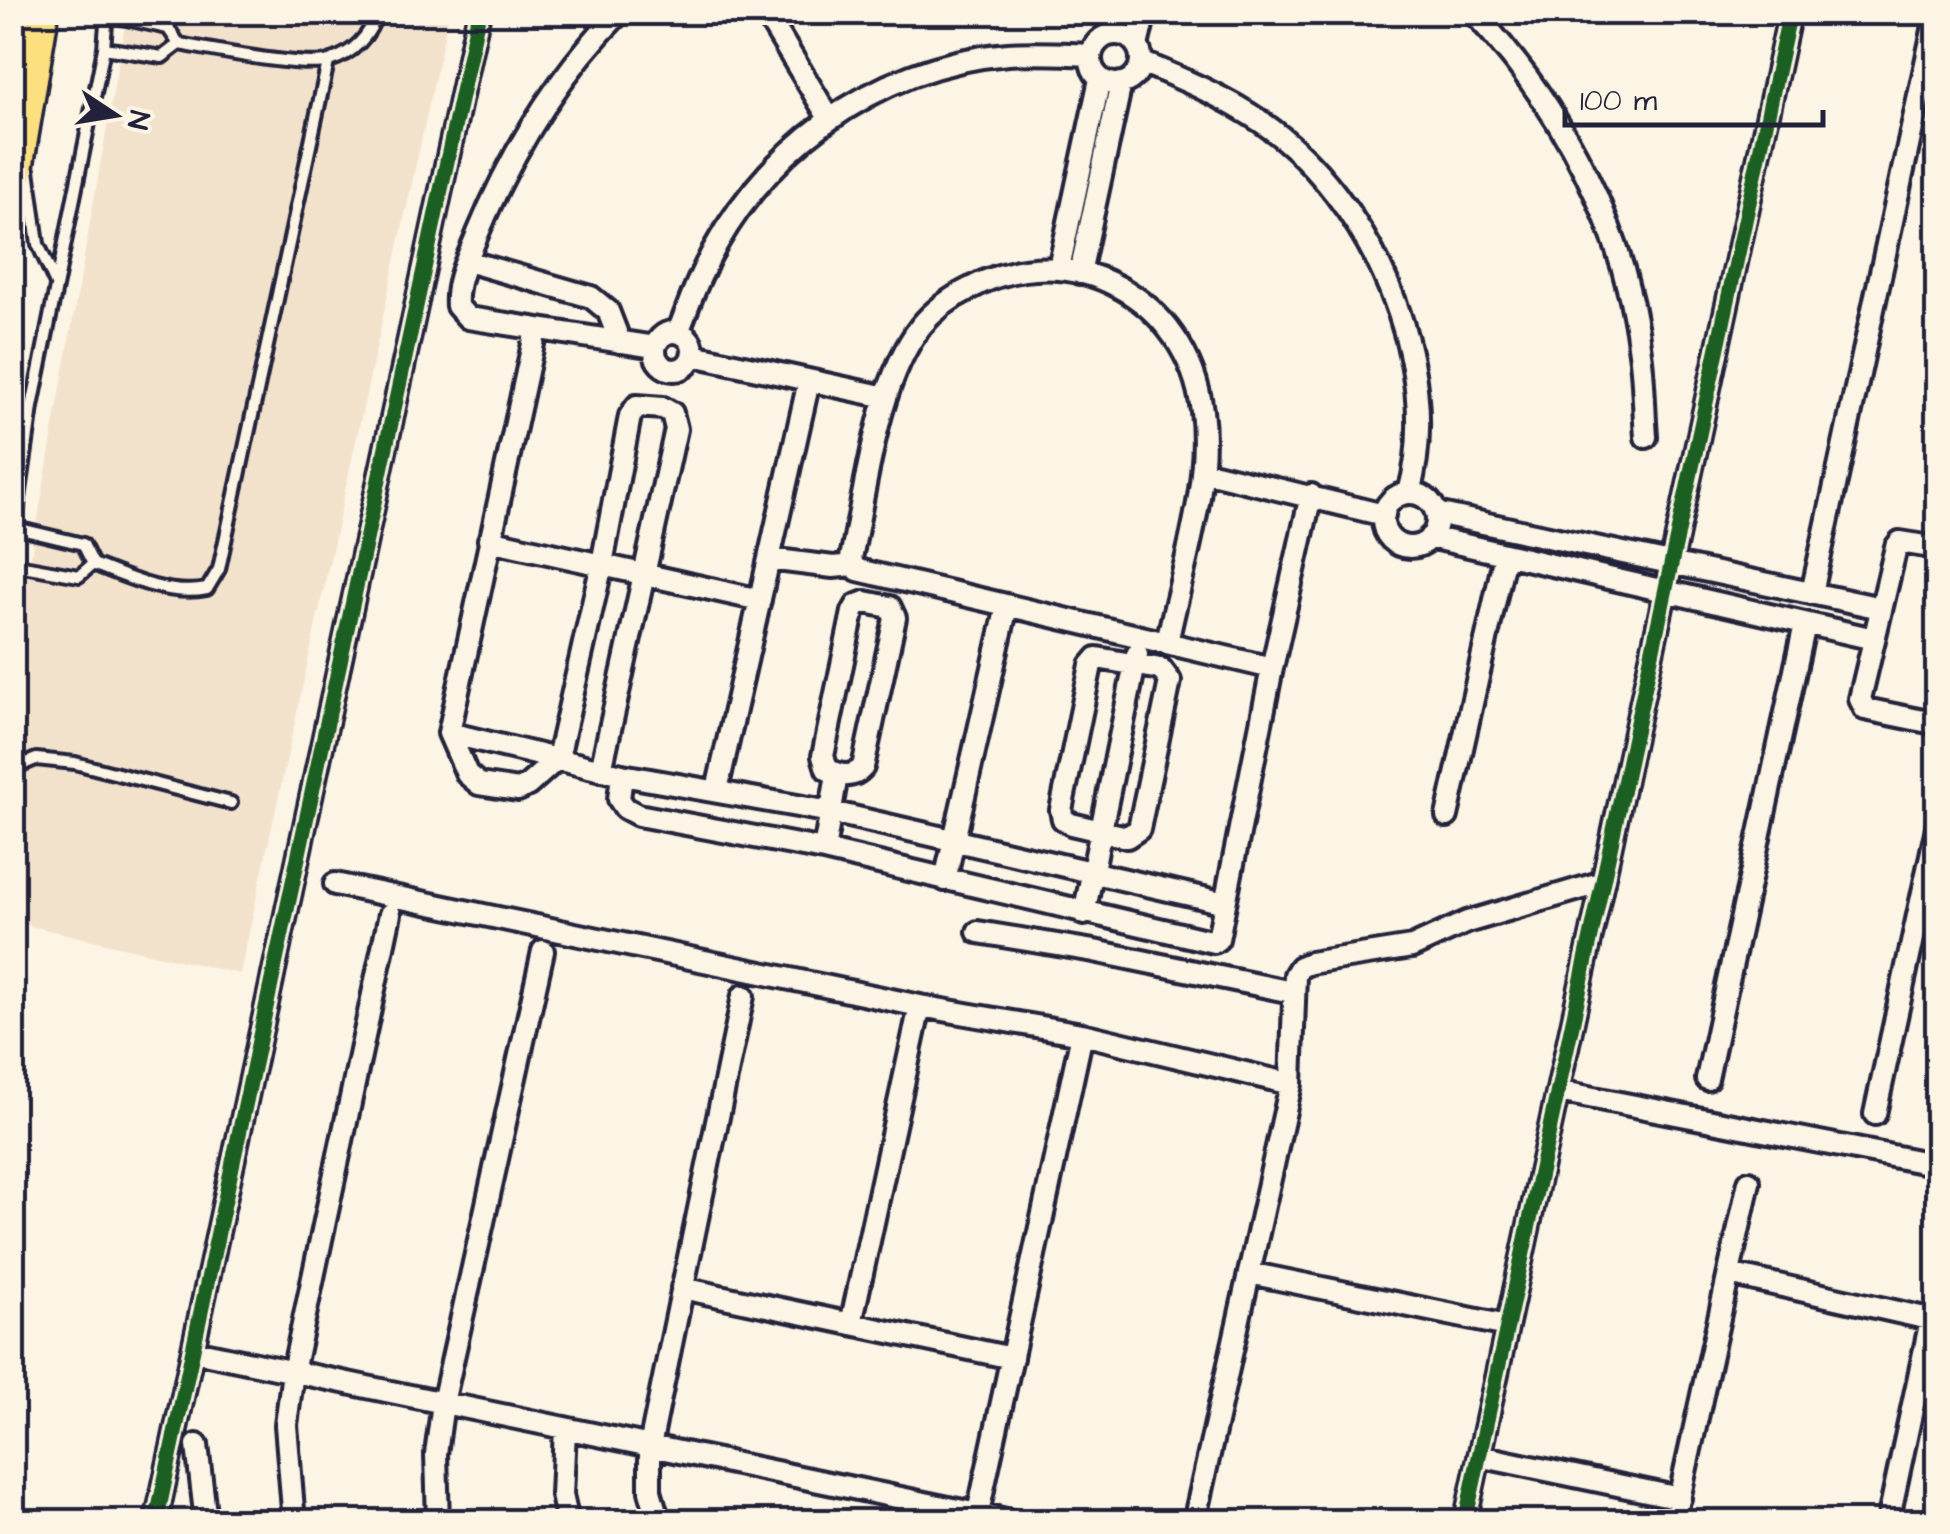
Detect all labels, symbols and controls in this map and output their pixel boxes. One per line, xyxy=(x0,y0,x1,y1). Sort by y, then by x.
north arrow xyxy=(65,65,165,165)
scale bar xyxy=(1565,65,1822,127)
text: 100 m xyxy=(1580,80,1658,122)
text: N xyxy=(117,107,159,133)

